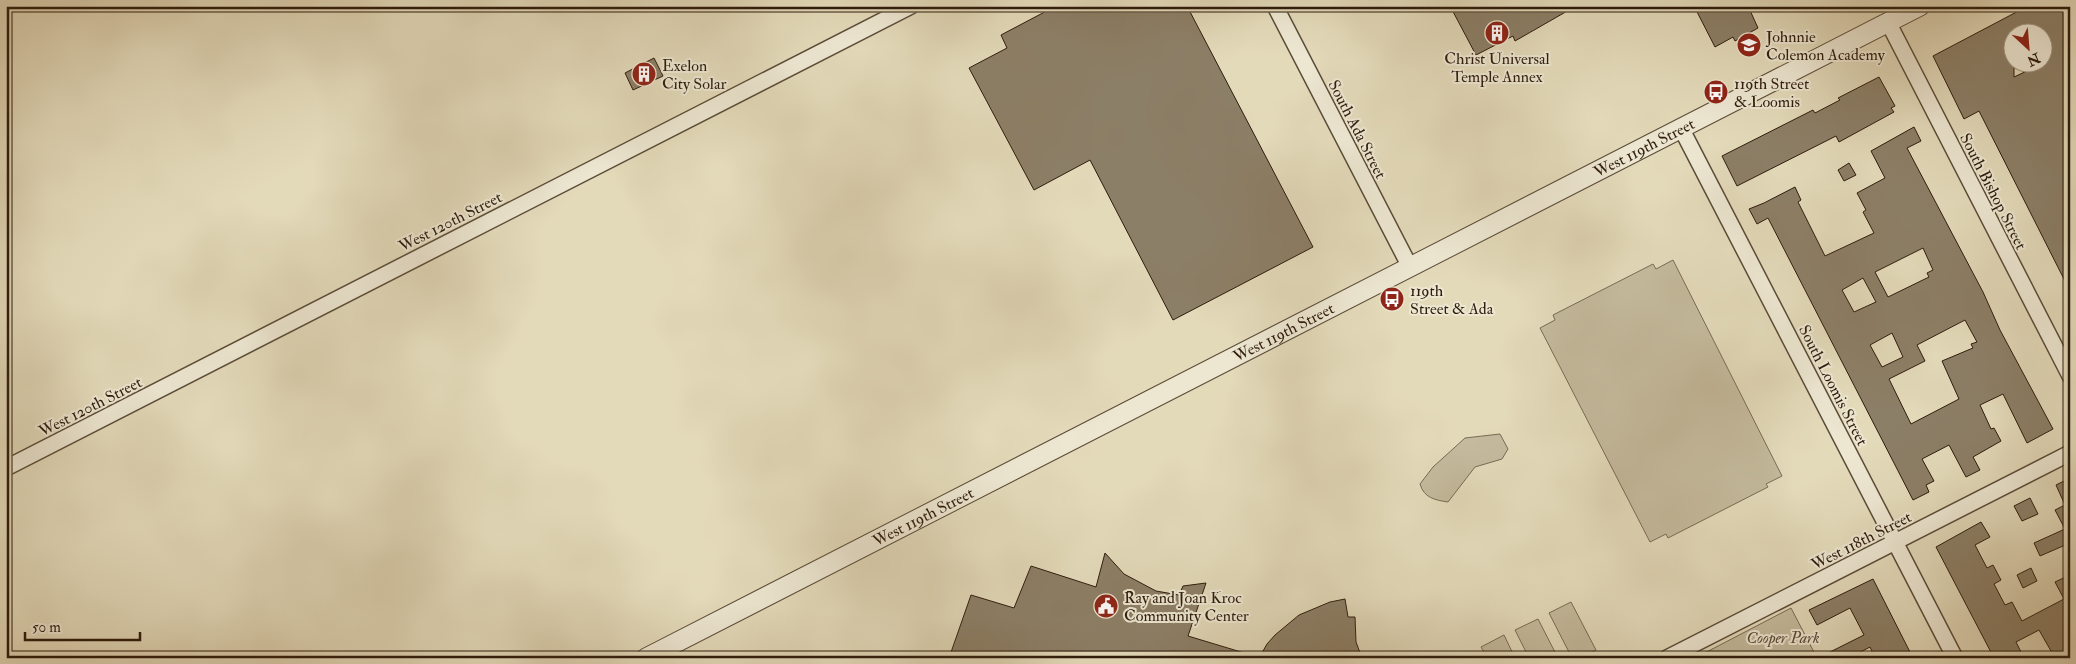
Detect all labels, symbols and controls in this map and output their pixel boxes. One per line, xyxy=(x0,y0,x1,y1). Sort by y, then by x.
building icon: Christ Universal Temple Annex xyxy=(1484,20,1510,46)
north arrow xyxy=(2004,22,2054,72)
place label: Johnnie Colemon Academy xyxy=(1765,27,1886,65)
school or university icon: Johnnie Colemon Academy xyxy=(1736,32,1762,58)
text: N xyxy=(2024,48,2044,70)
place label: Christ Universal Temple Annex xyxy=(1444,49,1550,88)
place label: Exelon City Solar xyxy=(662,56,727,94)
building icon: Exelon City Solar xyxy=(631,61,657,87)
place label: 119th Street & Loomis xyxy=(1734,74,1809,112)
street label: South Ada Street xyxy=(1324,77,1391,182)
bus stop icon: 119th Street & Loomis xyxy=(1703,79,1729,105)
street label: West 119th Street xyxy=(1590,114,1698,183)
street label: South Bishop Street xyxy=(1954,130,2031,253)
street label: West 120th Street xyxy=(395,187,505,257)
place label: 119th Street & Ada xyxy=(1410,281,1494,319)
bus stop icon: 119th Street & Ada xyxy=(1379,286,1405,312)
street label: West 119th Street xyxy=(1229,299,1338,367)
street label: South Loomis Street xyxy=(1794,322,1872,449)
street label: West 120th Street xyxy=(35,372,145,442)
street label: West 119th Street xyxy=(869,483,977,552)
street label: West 118th Street xyxy=(1807,507,1915,575)
place label: Ray and Joan Kroc Community Center xyxy=(1124,588,1249,626)
public building icon: Ray and Joan Kroc Community Center xyxy=(1093,593,1119,619)
scale bar xyxy=(25,609,140,641)
text: 50 m xyxy=(32,618,61,637)
park label: Cooper Park xyxy=(1746,628,1820,648)

